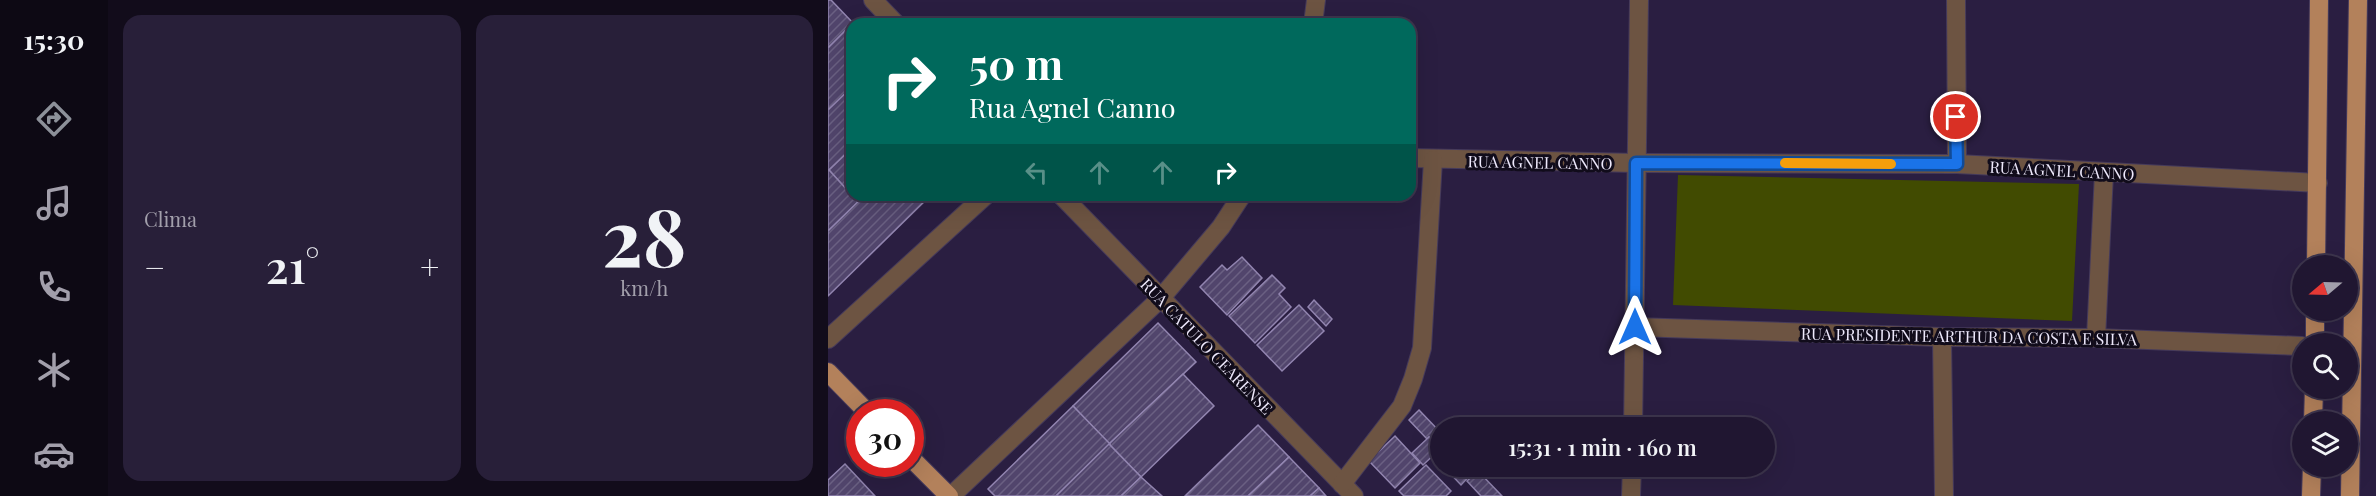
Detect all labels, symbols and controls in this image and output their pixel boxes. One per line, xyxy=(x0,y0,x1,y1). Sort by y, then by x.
text: 15:30 xyxy=(24,21,84,57)
text: 50 m xyxy=(969,35,1063,91)
icon: right xyxy=(870,42,948,120)
text: Rua Agnel Canno xyxy=(969,89,1176,125)
pin xyxy=(1930,91,1981,142)
icon: directions xyxy=(33,98,75,140)
icon: arrive xyxy=(1939,100,1972,133)
street label: RUA AGNEL CANNO xyxy=(1467,150,1613,174)
icon: left xyxy=(1020,156,1053,189)
icon: ahead xyxy=(1083,156,1116,189)
icon: ahead xyxy=(1146,156,1179,189)
icon: right xyxy=(1209,156,1242,189)
street label: RUA AGNEL CANNO xyxy=(1989,156,2135,184)
icon: music xyxy=(33,182,75,224)
text: 28 xyxy=(602,183,687,287)
text: Clima xyxy=(144,205,197,232)
text: 21° xyxy=(266,235,320,295)
text: − xyxy=(144,244,165,288)
text: + xyxy=(420,244,439,288)
north arrow xyxy=(2292,255,2358,321)
map controls xyxy=(2292,255,2358,477)
icon: phone xyxy=(33,266,75,308)
street label: RUA CATULO CEARENSE xyxy=(1136,273,1278,419)
text: km/h xyxy=(620,274,668,301)
position arrow xyxy=(1603,295,1667,359)
street label: RUA PRESIDENTE ARTHUR DA COSTA E SILVA xyxy=(1801,323,2138,349)
button: search xyxy=(2292,333,2358,399)
icon: climate xyxy=(33,349,75,391)
speed limit sign: 30 xyxy=(846,399,924,477)
button: layers xyxy=(2292,411,2358,477)
text: 15:31 · 1 min · 160 m xyxy=(1508,432,1697,462)
icon: car xyxy=(33,433,75,475)

